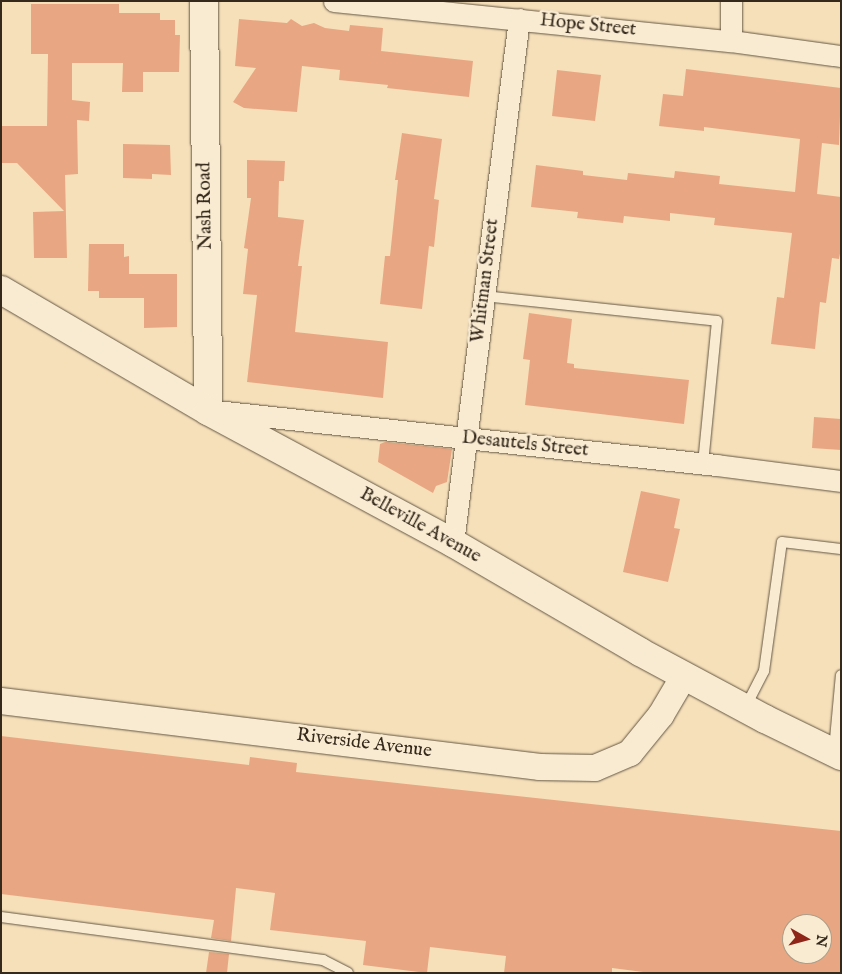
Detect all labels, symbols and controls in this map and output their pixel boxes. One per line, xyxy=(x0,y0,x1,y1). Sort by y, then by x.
street label: Hope Street xyxy=(539,10,637,42)
street label: Nash Road xyxy=(194,162,218,250)
street label: Whitman Street xyxy=(467,218,505,344)
street label: Desautels Street xyxy=(461,427,589,463)
street label: Belleville Avenue xyxy=(355,483,485,569)
street label: Riverside Avenue xyxy=(295,724,433,764)
north arrow xyxy=(782,914,832,964)
text: N xyxy=(811,934,831,948)

